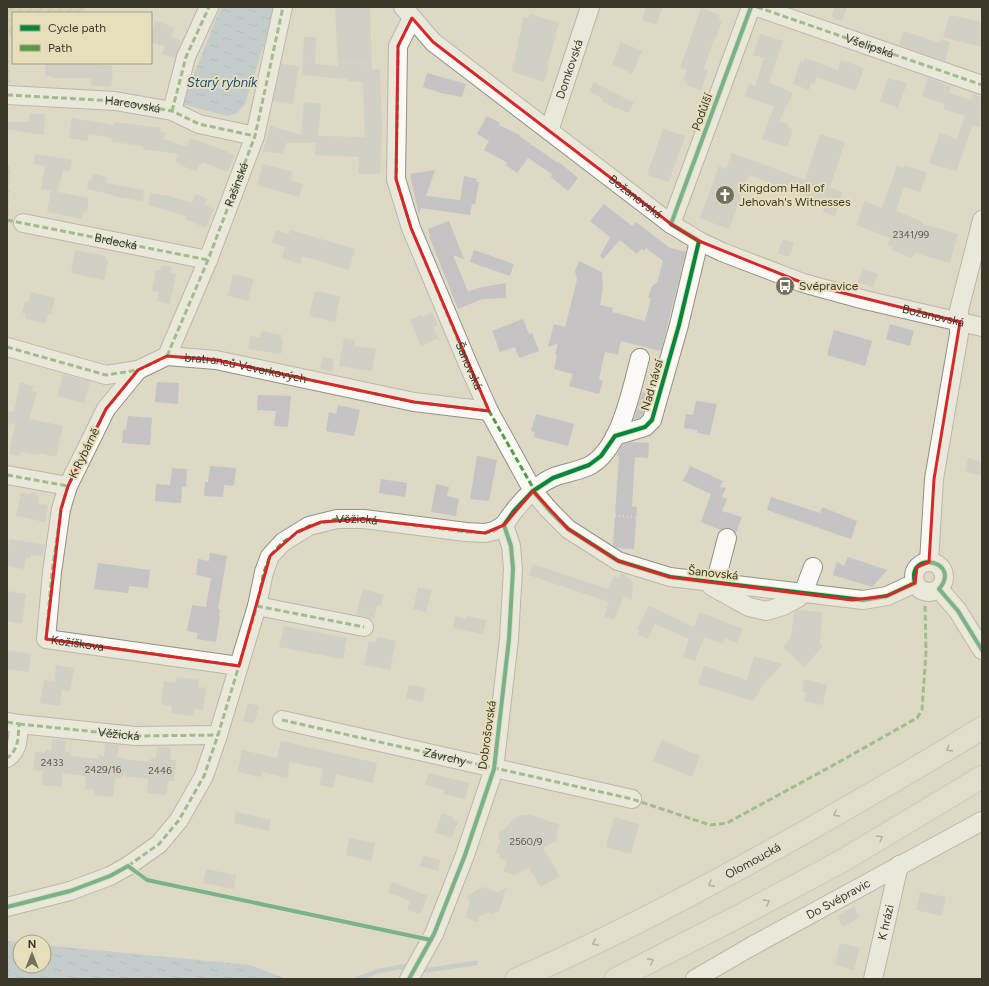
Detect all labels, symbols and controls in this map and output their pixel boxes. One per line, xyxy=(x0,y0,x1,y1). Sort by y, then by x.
legend xyxy=(12,12,152,64)
text: Cycle path xyxy=(48,21,106,35)
street label: Všelipská xyxy=(843,31,896,61)
street label: Domkovská xyxy=(553,38,586,101)
text: Path xyxy=(48,41,72,55)
water label: Starý rybník xyxy=(187,75,258,90)
street label: Podůlší xyxy=(689,90,716,133)
street label: Harcovská xyxy=(104,93,161,116)
street label: Rašínská xyxy=(222,161,251,209)
street label: Božanovská xyxy=(606,172,665,222)
place label: Kingdom Hall of Jehovah's Witnesses xyxy=(739,181,851,209)
church icon: Kingdom Hall of Jehovah's Witnesses xyxy=(714,184,736,206)
house number: 2341/99 xyxy=(893,228,930,241)
street label: Brdecká xyxy=(93,231,138,253)
bus stop icon: Svépravice xyxy=(774,275,796,297)
place label: Svépravice xyxy=(799,279,859,293)
street label: Božanovská xyxy=(901,302,966,330)
street label: Šanovská xyxy=(453,340,486,392)
street label: bratranců Veverkových xyxy=(184,350,308,386)
street label: Nad návsí xyxy=(638,357,666,412)
street label: K Rybárně xyxy=(66,425,102,481)
street label: Věžická xyxy=(336,512,378,528)
street label: Šanovská xyxy=(687,563,739,583)
street label: Kožíškova xyxy=(50,633,105,654)
street label: Dobrošovská xyxy=(475,700,499,770)
street label: Věžická xyxy=(97,725,139,743)
one-way arrow xyxy=(946,744,953,752)
street label: Závrchy xyxy=(422,745,468,769)
house number: 2433 xyxy=(41,756,63,769)
house number: 2429/16 xyxy=(85,763,122,776)
house number: 2446 xyxy=(148,764,172,777)
one-way arrow xyxy=(833,810,840,817)
house number: 2560/9 xyxy=(510,835,543,848)
one-way arrow xyxy=(876,836,883,843)
street label: Olomoucká xyxy=(723,840,783,882)
street label: Do Svépravic xyxy=(804,876,873,922)
one-way arrow xyxy=(707,879,715,887)
one-way arrow xyxy=(763,899,770,906)
street label: K hrázi xyxy=(875,903,897,941)
north arrow xyxy=(12,934,52,974)
text: N xyxy=(28,938,36,951)
one-way arrow xyxy=(591,938,599,946)
one-way arrow xyxy=(647,959,655,966)

